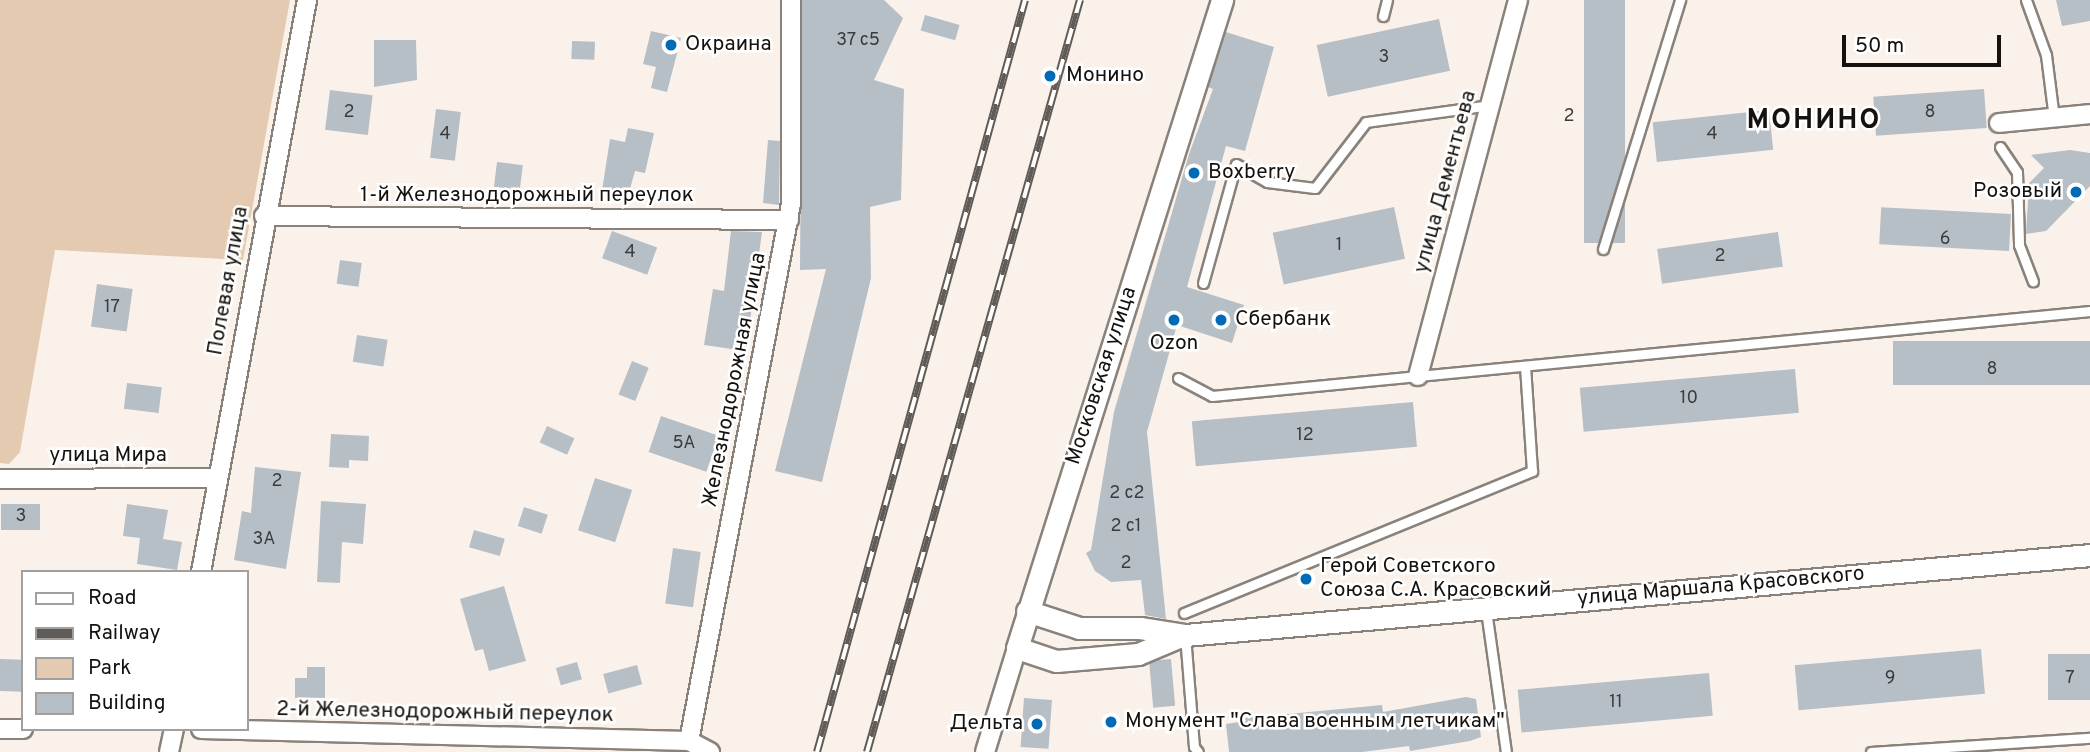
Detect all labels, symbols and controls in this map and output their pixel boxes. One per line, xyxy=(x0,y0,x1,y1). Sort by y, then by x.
scale bar xyxy=(1845,21,2004,65)
house number: 37 с5 xyxy=(836,30,880,52)
place label: Окраина xyxy=(685,32,772,58)
text: 50 m xyxy=(1855,33,1904,60)
marker: Окраина xyxy=(663,37,679,53)
house number: 3 xyxy=(1379,47,1389,69)
place label: Монино xyxy=(1066,63,1144,89)
marker: Монино xyxy=(1040,66,1060,86)
street label: улица Дементьева xyxy=(1409,88,1483,276)
house number: 2 xyxy=(343,102,355,124)
house number: 8 xyxy=(1925,102,1935,124)
district label: МОНИНО xyxy=(1747,104,1881,138)
house number: 2 xyxy=(1563,106,1575,128)
house number: 4 xyxy=(439,124,451,146)
house number: 4 xyxy=(1706,124,1718,146)
place label: Boxberry xyxy=(1208,160,1295,186)
marker: Boxberry xyxy=(1186,165,1202,181)
place label: Розовый xyxy=(1973,179,2062,205)
street label: 1-й Железнодорожный переулок xyxy=(360,183,694,209)
marker: Розовый xyxy=(2068,184,2084,200)
street label: Полевая улица xyxy=(204,205,254,357)
house number: 6 xyxy=(1940,229,1950,251)
house number: 1 xyxy=(1336,235,1342,257)
house number: 4 xyxy=(624,242,636,264)
house number: 2 xyxy=(1714,246,1726,268)
street label: Железнодорожная улица xyxy=(698,251,772,509)
street label: Московская улица xyxy=(1061,284,1143,468)
house number: 17 xyxy=(104,297,120,319)
place label: Сбербанк xyxy=(1235,307,1331,333)
marker: Ozon xyxy=(1166,312,1182,328)
marker: Сбербанк xyxy=(1213,312,1229,328)
place label: Ozon xyxy=(1150,331,1198,357)
house number: 8 xyxy=(1987,359,1997,381)
house number: 10 xyxy=(1680,388,1698,410)
house number: 12 xyxy=(1296,425,1314,447)
house number: 5А xyxy=(672,433,696,455)
street label: улица Мира xyxy=(49,443,167,469)
house number: 2 xyxy=(271,471,283,493)
house number: 2 с2 xyxy=(1109,483,1145,505)
house number: 3 xyxy=(16,506,26,528)
house number: 2 с1 xyxy=(1111,516,1141,538)
house number: 3А xyxy=(253,529,275,551)
house number: 2 xyxy=(1120,553,1132,575)
place label: Герой Советского Союза С.А. Красовский xyxy=(1320,554,1551,604)
street label: улица Маршала Красовского xyxy=(1576,562,1866,612)
legend xyxy=(21,570,248,731)
marker: Герой Советского Союза С.А. Красовский xyxy=(1298,571,1314,587)
text: Road xyxy=(88,585,137,612)
text: Railway xyxy=(88,620,161,647)
text: Park xyxy=(88,655,131,682)
house number: 9 xyxy=(1885,668,1895,690)
house number: 7 xyxy=(2065,668,2075,690)
text: Building xyxy=(88,690,166,717)
house number: 11 xyxy=(1609,692,1623,714)
street label: 2-й Железнодорожный переулок xyxy=(276,697,614,729)
place label: Монумент "Слава военным летчикам" xyxy=(1125,709,1505,735)
place label: Дельта xyxy=(950,711,1023,737)
marker: Монумент "Слава военным летчикам" xyxy=(1103,714,1119,730)
marker: Дельта xyxy=(1029,716,1045,732)

